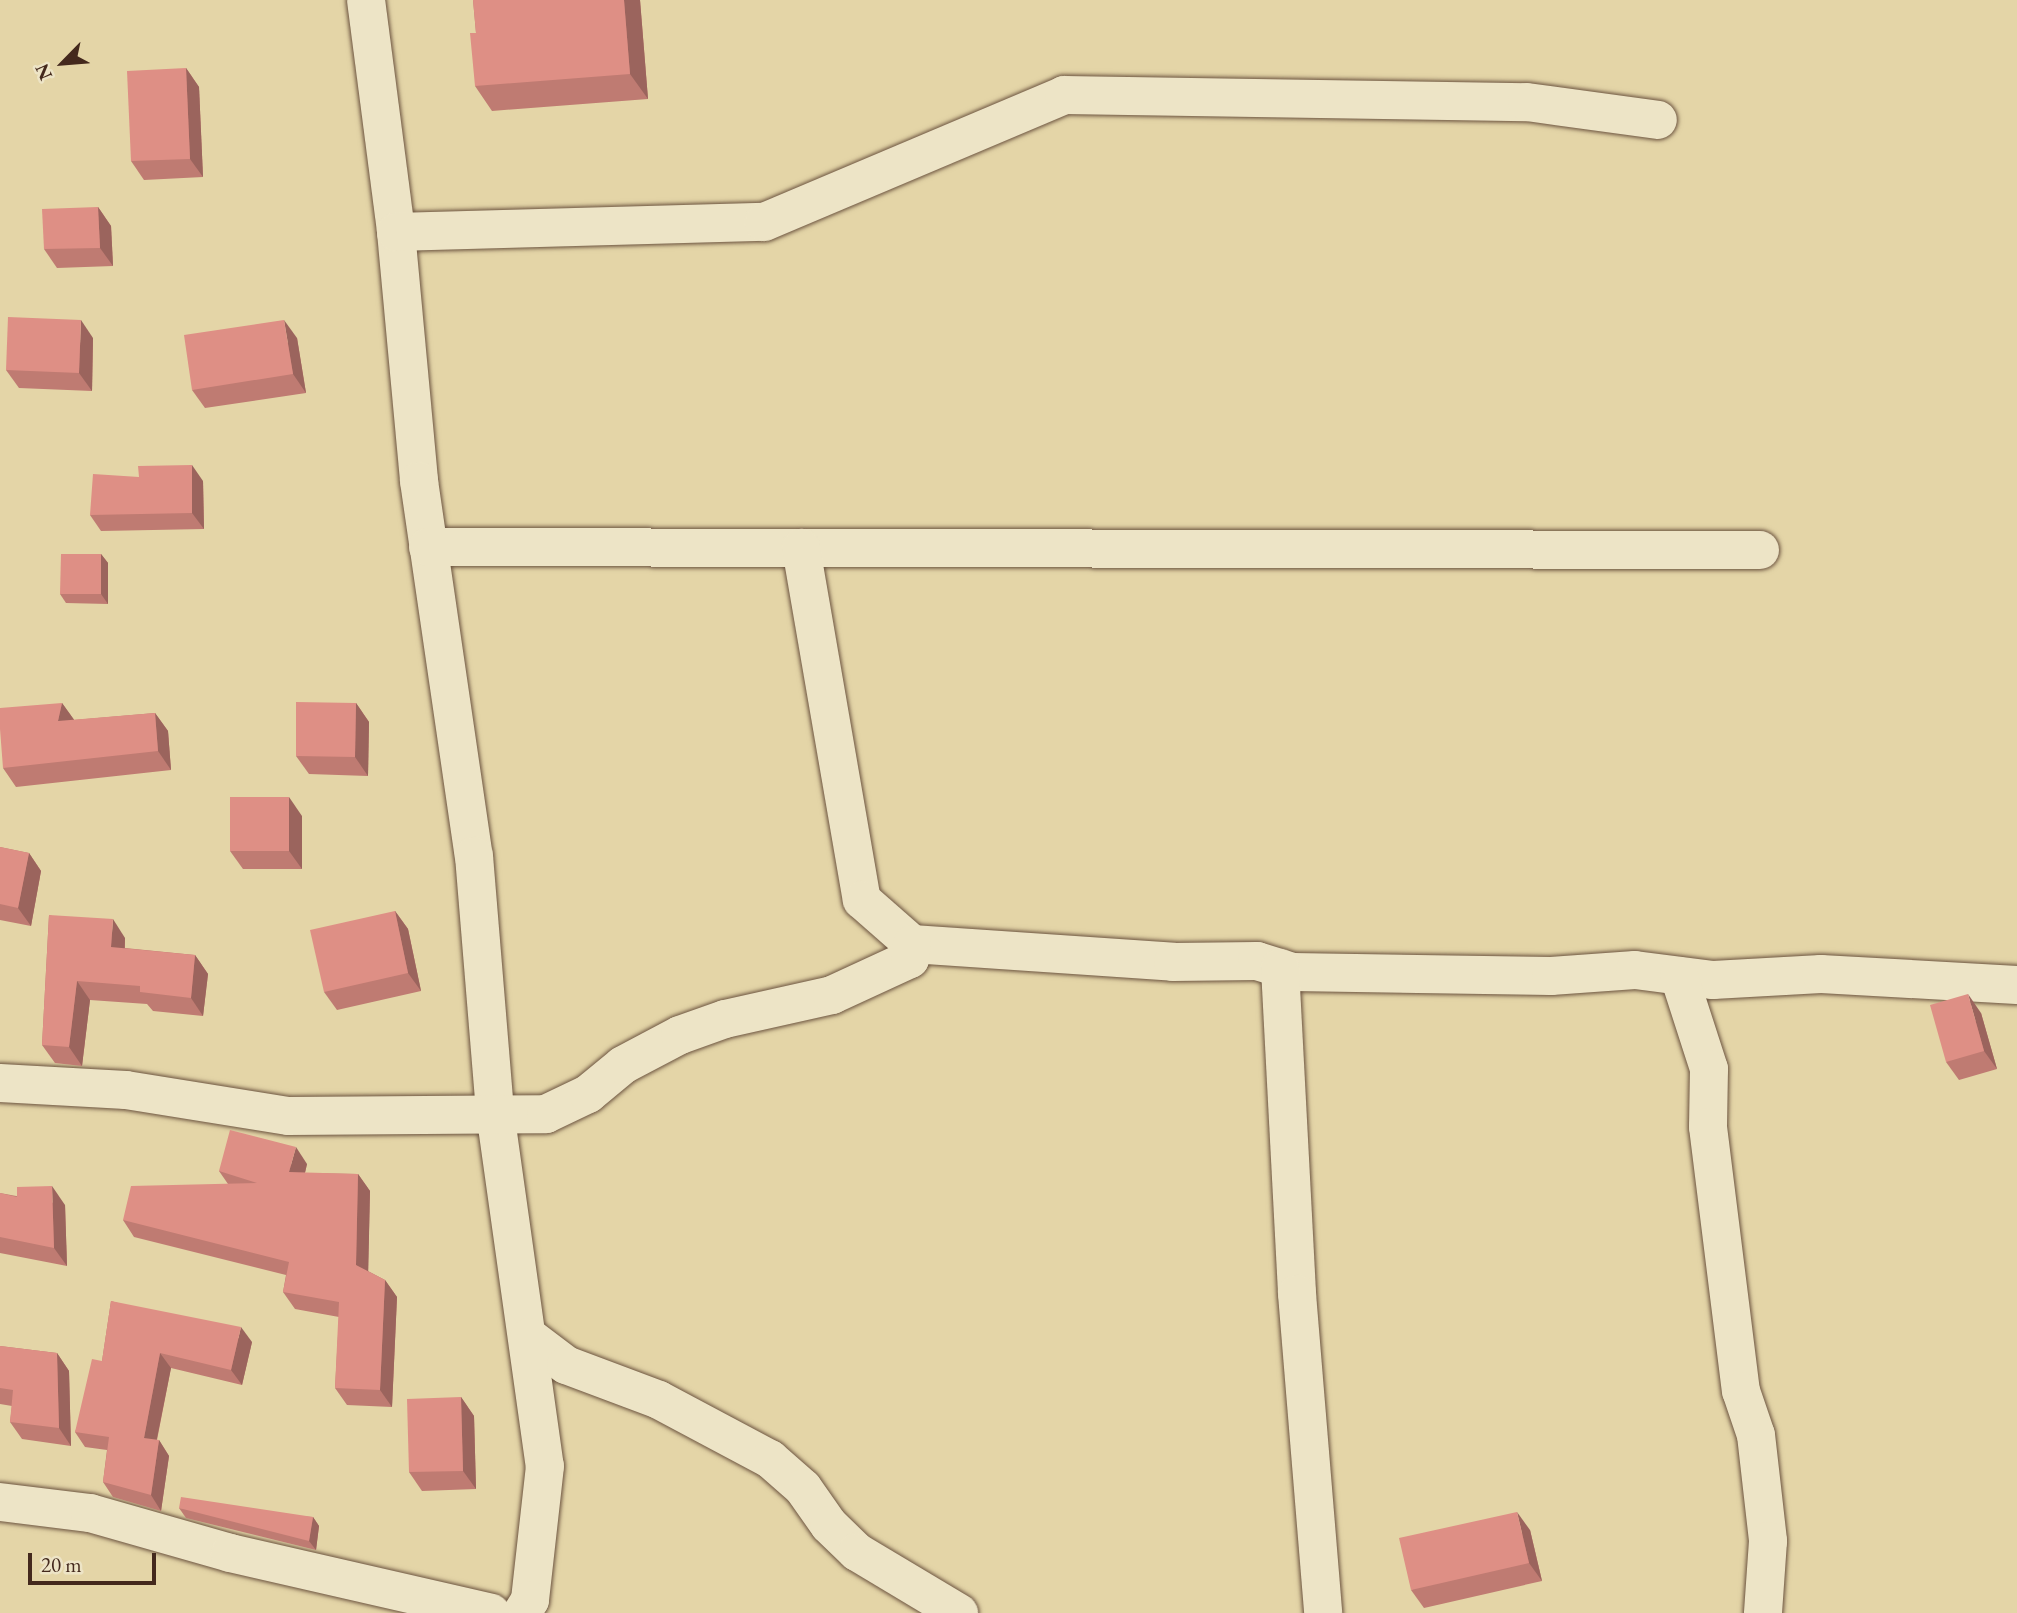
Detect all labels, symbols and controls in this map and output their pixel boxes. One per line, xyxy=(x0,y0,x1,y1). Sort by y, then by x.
north arrow xyxy=(28,28,98,98)
text: N xyxy=(29,60,58,84)
scale bar xyxy=(32,1540,159,1584)
text: 20 m xyxy=(41,1551,82,1578)

